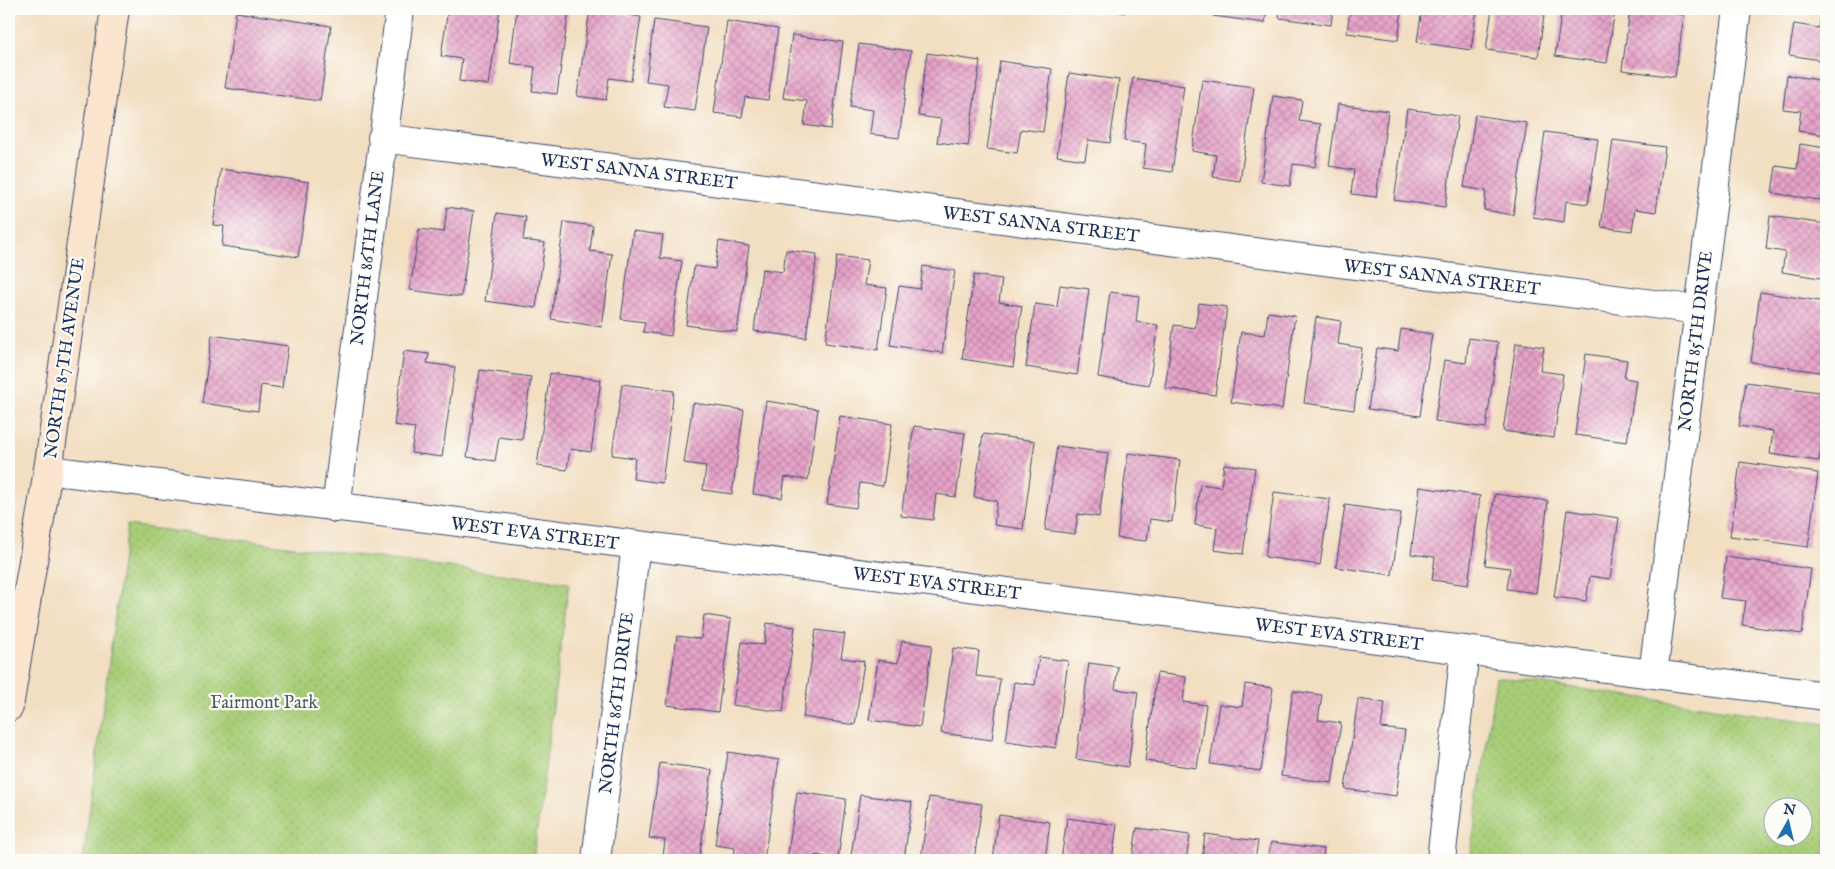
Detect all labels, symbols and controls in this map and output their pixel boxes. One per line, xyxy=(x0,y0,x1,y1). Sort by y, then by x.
street label: WEST SANNA STREET xyxy=(539,149,739,196)
street label: NORTH 86TH LANE xyxy=(346,169,391,347)
street label: WEST SANNA STREET xyxy=(941,202,1141,249)
street label: NORTH 85TH DRIVE xyxy=(1674,250,1719,433)
street label: WEST SANNA STREET xyxy=(1342,255,1542,302)
street label: NORTH 87TH AVENUE xyxy=(40,256,91,460)
street label: WEST EVA STREET xyxy=(449,513,620,556)
street label: WEST EVA STREET xyxy=(851,563,1022,606)
street label: NORTH 86TH DRIVE xyxy=(595,611,640,795)
street label: WEST EVA STREET xyxy=(1253,614,1424,657)
park label: Fairmont Park xyxy=(210,692,318,715)
north arrow xyxy=(1762,796,1812,846)
text: N xyxy=(1781,800,1797,820)

